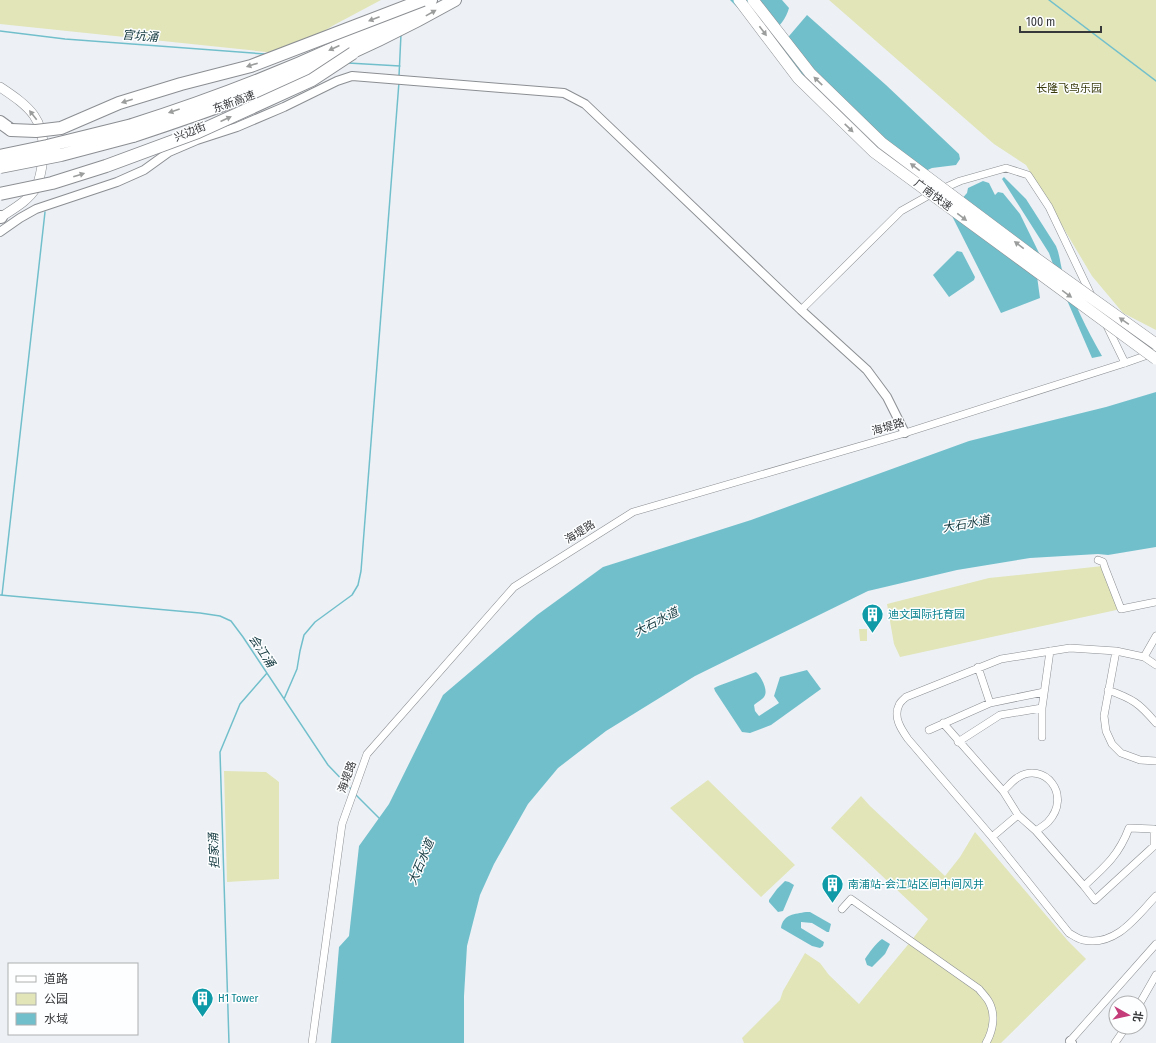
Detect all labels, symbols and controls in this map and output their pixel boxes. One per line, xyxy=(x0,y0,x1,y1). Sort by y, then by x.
scale bar xyxy=(1020,8,1101,34)
one-way arrow xyxy=(425,10,436,17)
text: 100 m xyxy=(1026,15,1055,29)
one-way arrow xyxy=(367,17,379,23)
one-way arrow xyxy=(758,26,767,37)
water label: 官坑涌 xyxy=(122,28,160,44)
one-way arrow xyxy=(328,45,339,51)
one-way arrow xyxy=(246,62,258,68)
one-way arrow xyxy=(813,76,823,86)
park label: 长隆飞鸟乐园 xyxy=(1036,82,1102,95)
street label: 东新高速 xyxy=(211,88,257,116)
one-way arrow xyxy=(121,98,133,104)
one-way arrow xyxy=(29,109,37,120)
one-way arrow xyxy=(167,109,179,115)
one-way arrow xyxy=(221,116,232,122)
street label: 兴边街 xyxy=(172,120,208,144)
one-way arrow xyxy=(844,123,854,133)
one-way arrow xyxy=(909,163,920,172)
one-way arrow xyxy=(73,172,85,178)
street label: 广南快速 xyxy=(912,177,954,213)
one-way arrow xyxy=(956,213,967,221)
one-way arrow xyxy=(1013,241,1024,250)
one-way arrow xyxy=(1061,290,1072,298)
one-way arrow xyxy=(1119,317,1130,325)
street label: 海堤路 xyxy=(870,416,906,438)
water label: 大石水道 xyxy=(941,513,993,535)
street label: 海堤路 xyxy=(563,518,597,546)
building icon: 迪文国际托育园 xyxy=(860,601,886,634)
water label: 大石水道 xyxy=(631,604,682,639)
place label: 迪文国际托育园 xyxy=(888,608,965,621)
water label: 会江涌 xyxy=(246,632,279,671)
street label: 海堤路 xyxy=(335,759,359,795)
water label: 担家涌 xyxy=(206,831,222,869)
water label: 大石水道 xyxy=(405,835,438,887)
building icon: 南浦站-会江站区间中间风井 xyxy=(819,871,845,904)
place label: 南浦站-会江站区间中间风井 xyxy=(848,878,984,891)
legend xyxy=(8,963,138,1035)
text: 道路 xyxy=(44,972,68,986)
building icon: H1 Tower xyxy=(189,985,215,1018)
text: 公园 xyxy=(44,992,68,1006)
place label: H1 Tower xyxy=(218,992,258,1005)
north arrow xyxy=(1108,995,1148,1035)
text: 北 xyxy=(1130,1010,1145,1023)
text: 水域 xyxy=(44,1012,68,1026)

